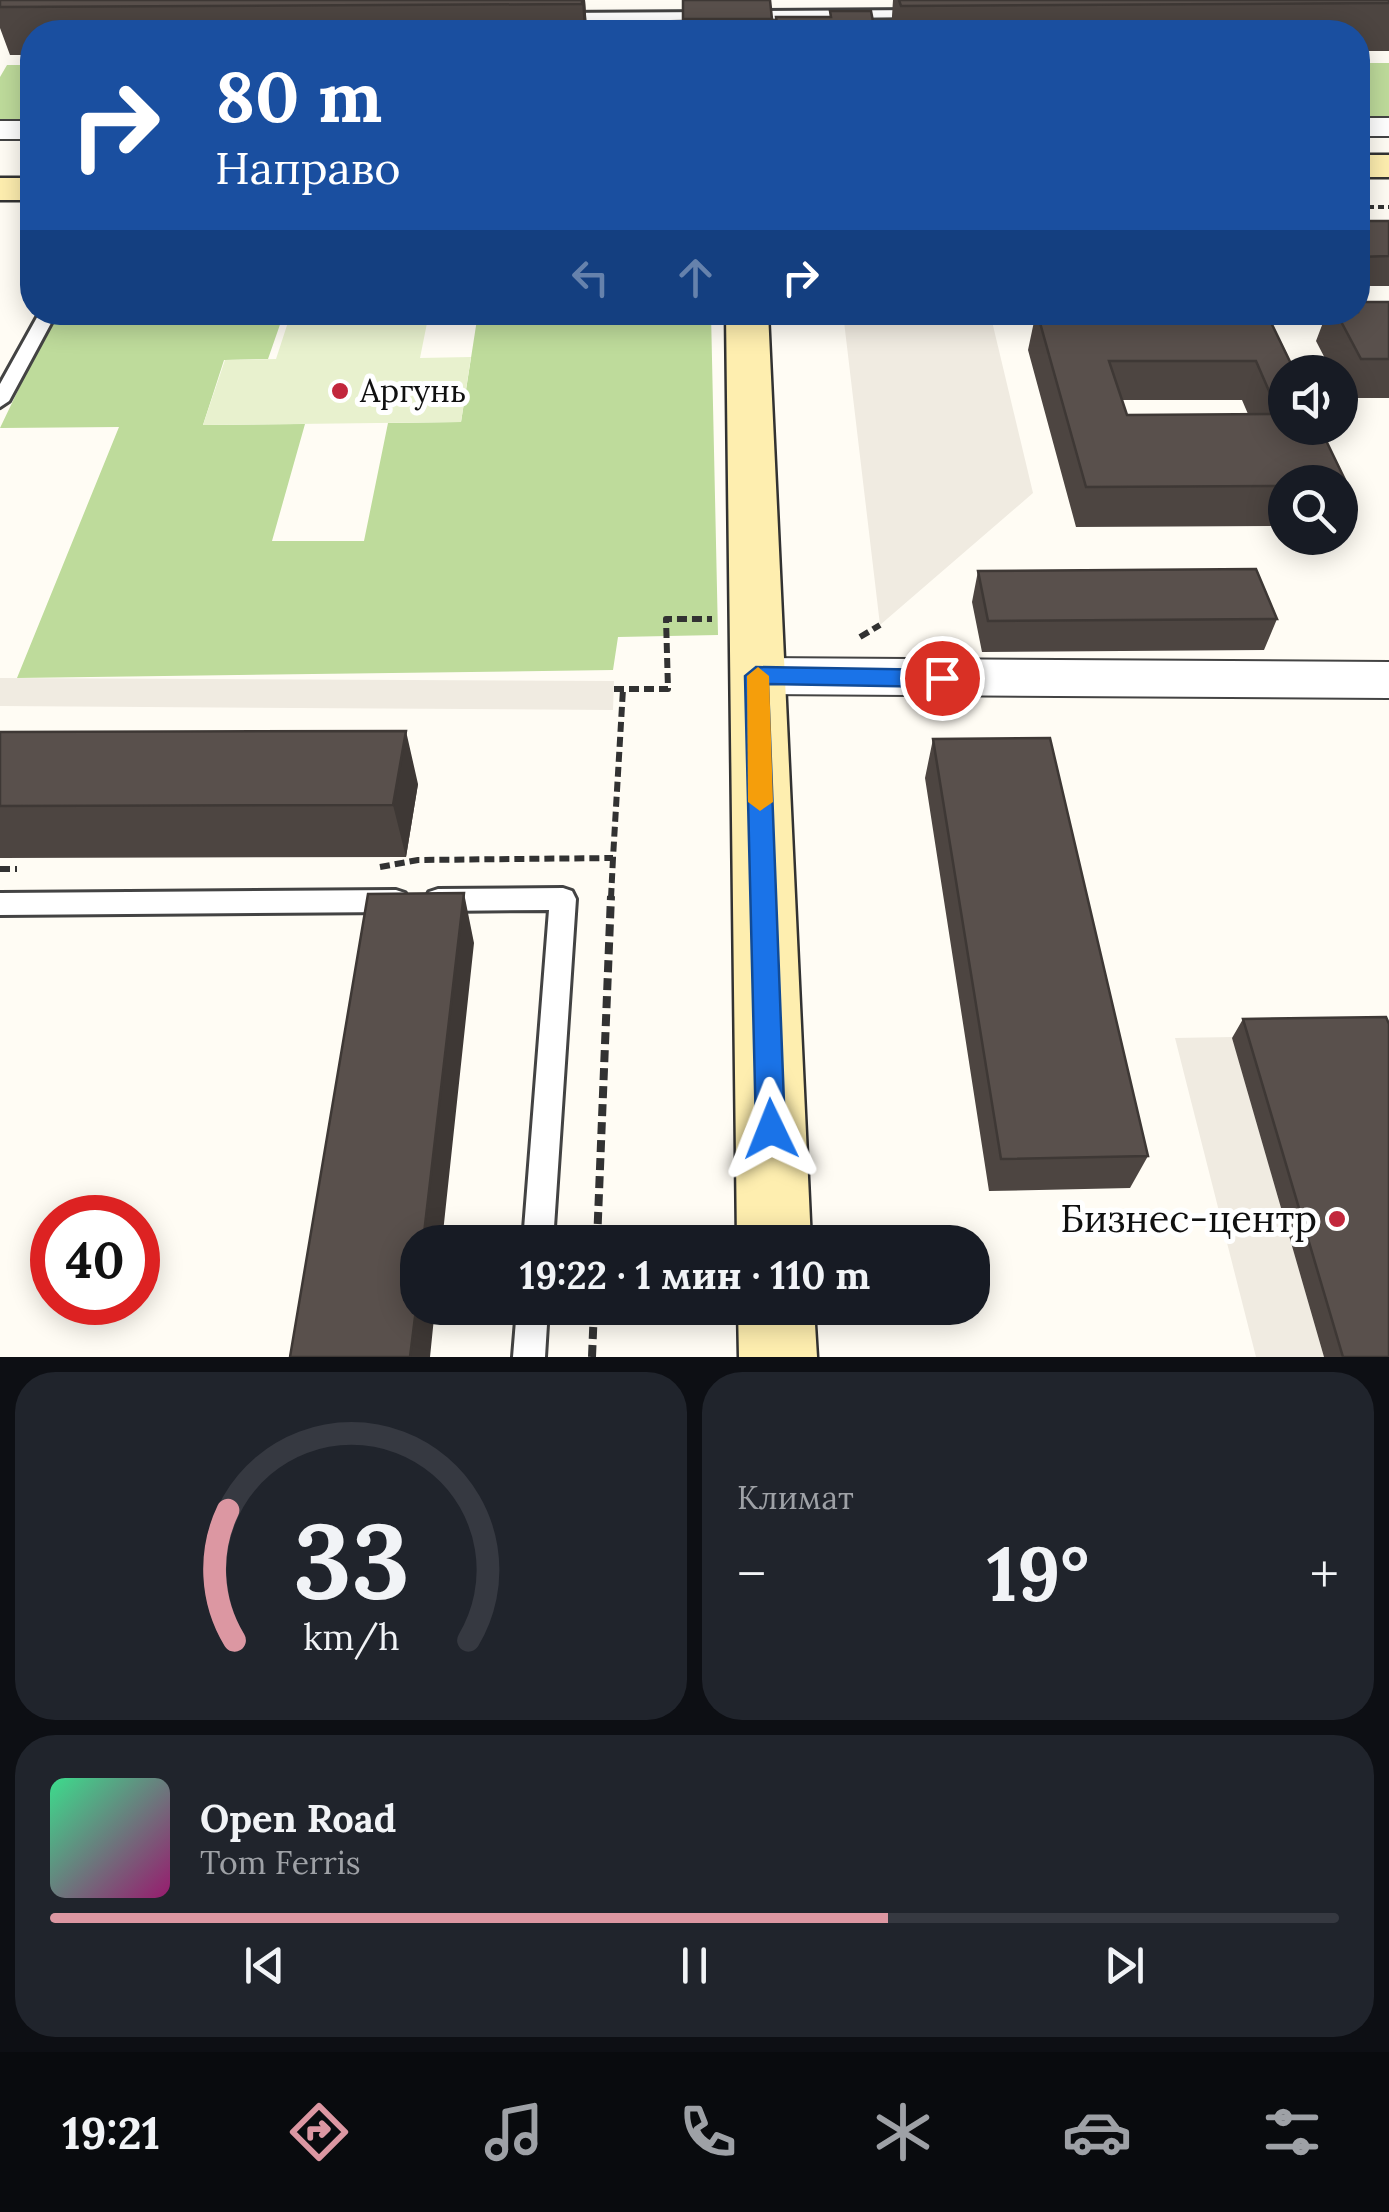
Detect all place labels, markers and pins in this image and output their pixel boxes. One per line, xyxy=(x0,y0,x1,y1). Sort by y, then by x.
place label: Аргунь xyxy=(359,370,466,411)
marker: Аргунь xyxy=(329,380,351,402)
pin xyxy=(900,636,985,721)
place label: Бизнес-центр xyxy=(1060,1194,1317,1242)
marker: Бизнес-центр xyxy=(1326,1208,1348,1230)

